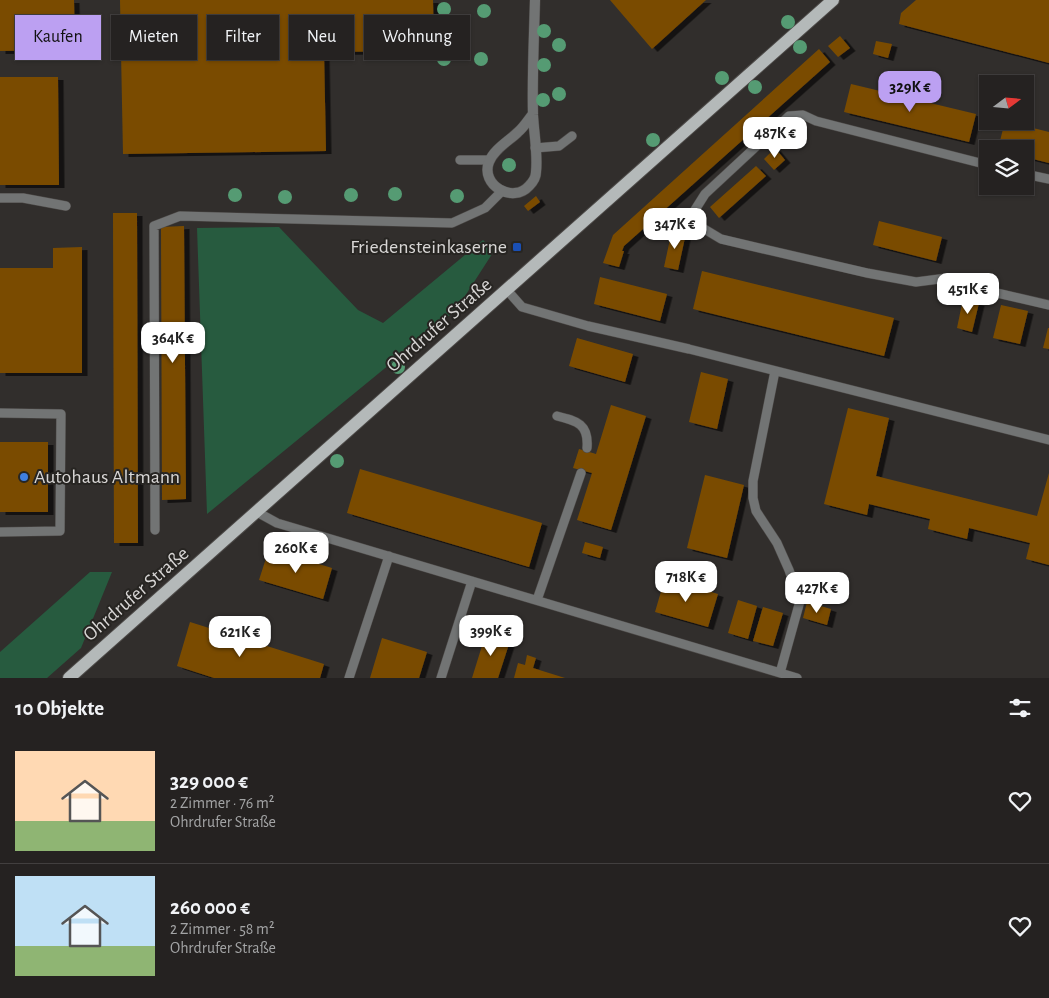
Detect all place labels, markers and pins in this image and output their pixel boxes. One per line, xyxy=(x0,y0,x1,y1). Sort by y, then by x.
pin: 329K € xyxy=(869,70,951,113)
pin: 487K € xyxy=(734,116,816,159)
pin: 347K € xyxy=(634,208,716,250)
place label: Friedensteinkaserne xyxy=(350,237,507,257)
marker: Friedensteinkaserne xyxy=(511,241,523,253)
pin: 451K € xyxy=(927,272,1009,315)
pin: 364K € xyxy=(132,322,214,364)
place label: Autohaus Altmann xyxy=(34,467,180,487)
marker: Autohaus Altmann xyxy=(18,471,30,483)
pin: 260K € xyxy=(255,532,337,574)
pin: 718K € xyxy=(645,560,727,603)
pin: 427K € xyxy=(776,572,858,614)
pin: 399K € xyxy=(450,614,532,657)
pin: 621K € xyxy=(199,616,281,658)

